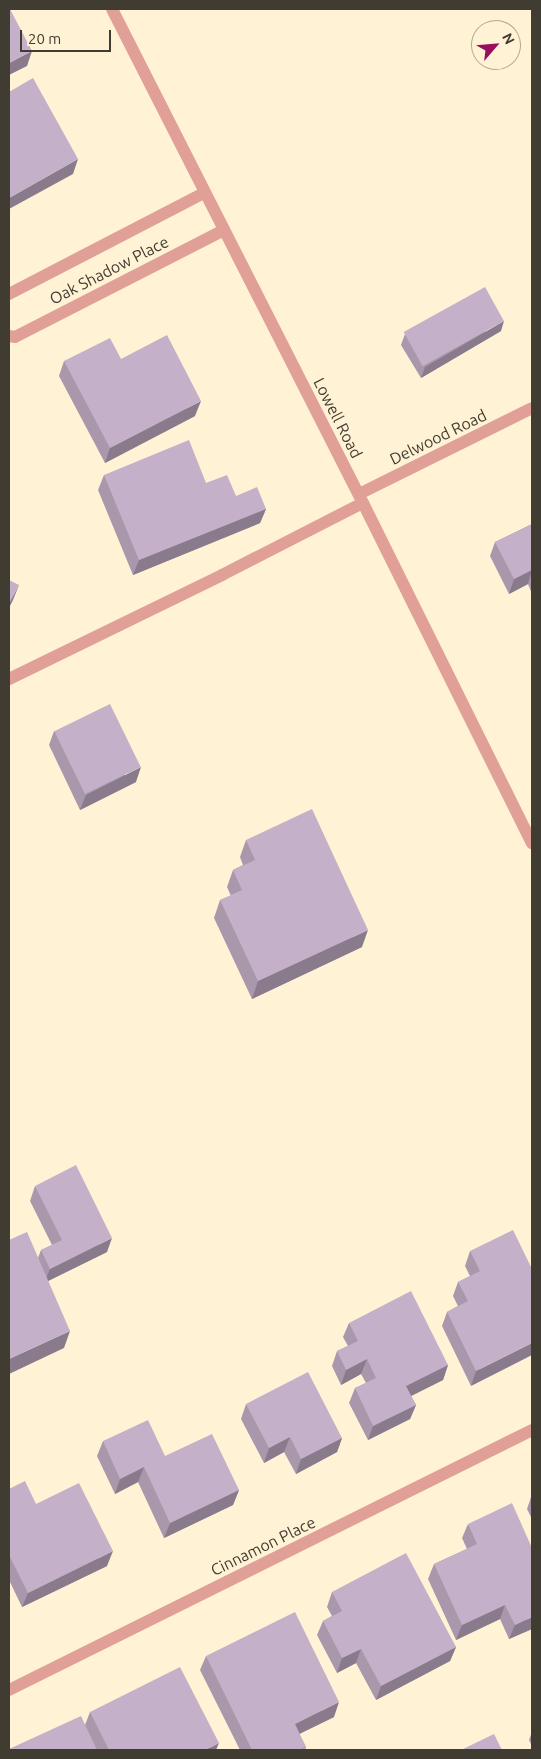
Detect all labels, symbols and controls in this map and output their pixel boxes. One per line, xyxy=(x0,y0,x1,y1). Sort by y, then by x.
scale bar xyxy=(22,20,114,52)
north arrow xyxy=(471,20,521,70)
text: 20 m xyxy=(28,30,61,47)
text: N xyxy=(499,30,518,47)
street label: Oak Shadow Place xyxy=(46,232,172,308)
street label: Lowell Road xyxy=(310,375,366,461)
street label: Delwood Road xyxy=(386,405,490,469)
street label: Cinnamon Place xyxy=(207,1512,319,1580)

